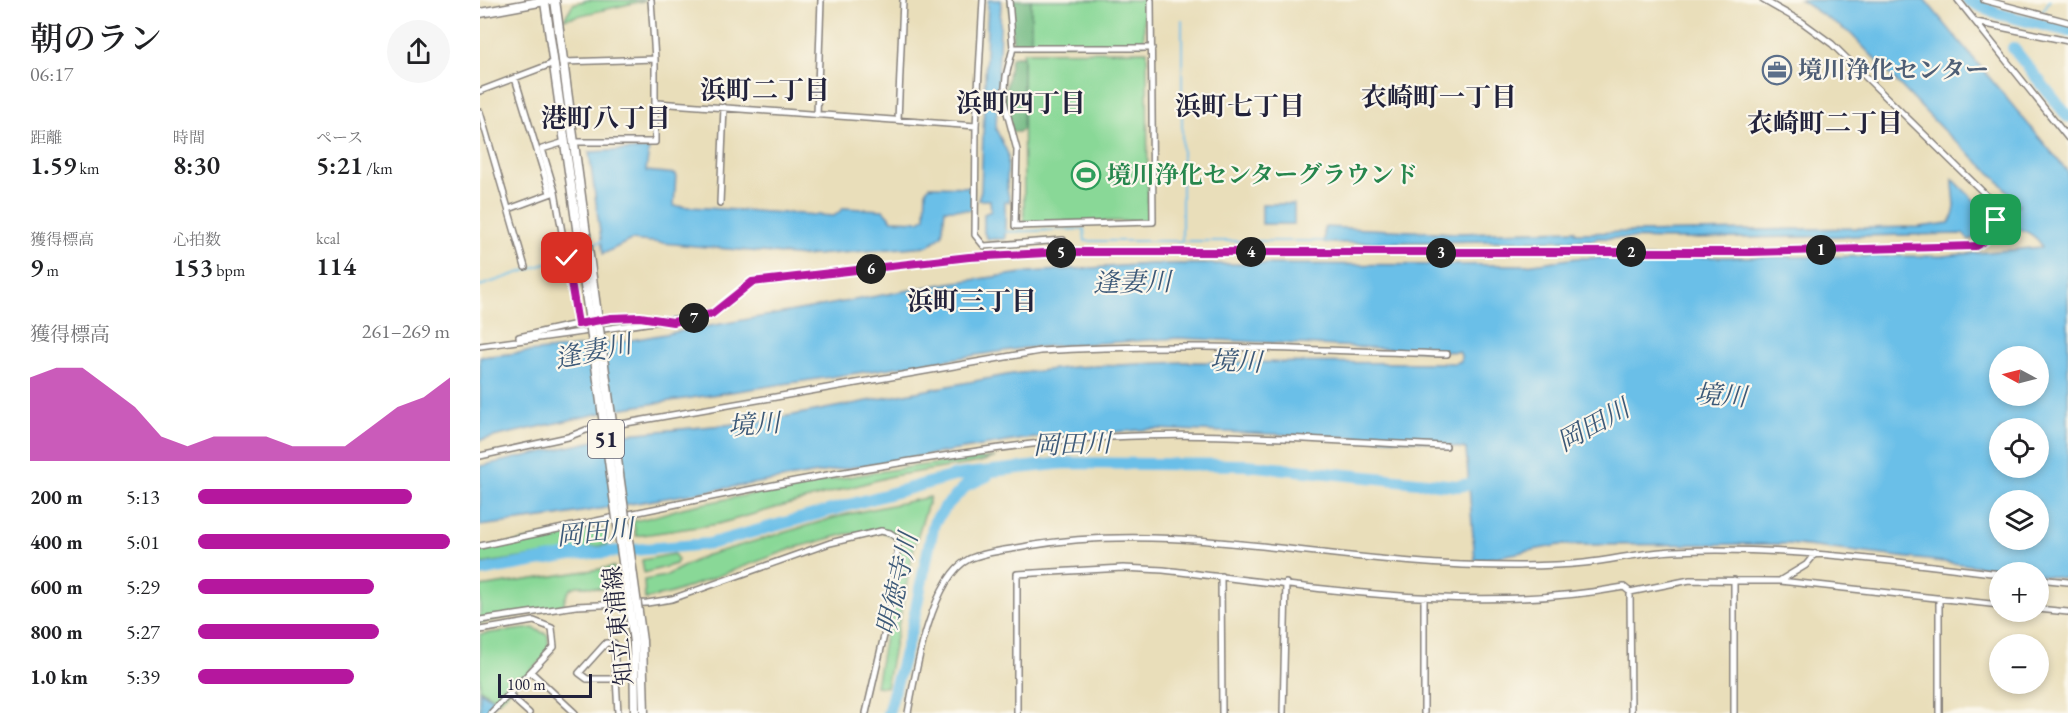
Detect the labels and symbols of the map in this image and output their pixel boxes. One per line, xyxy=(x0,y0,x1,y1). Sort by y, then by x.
office icon: 境川浄化センター xyxy=(1761,54,1793,86)
place label: 境川浄化センター xyxy=(1798,54,1989,85)
district label: 浜町二丁目 xyxy=(700,73,830,107)
district label: 衣崎町一丁目 xyxy=(1361,80,1517,114)
district label: 浜町四丁目 xyxy=(956,86,1086,120)
district label: 浜町七丁目 xyxy=(1175,89,1305,123)
district label: 港町八丁目 xyxy=(541,101,671,135)
district label: 衣崎町二丁目 xyxy=(1747,106,1903,140)
sports icon: 境川浄化センターグラウンド xyxy=(1070,159,1102,191)
place label: 境川浄化センターグラウンド xyxy=(1107,159,1418,190)
pin xyxy=(1970,194,2021,245)
pin xyxy=(541,232,592,283)
pin: 1 xyxy=(1806,235,1836,265)
pin: 4 xyxy=(1236,237,1266,267)
pin: 2 xyxy=(1616,237,1646,267)
pin: 5 xyxy=(1046,238,1076,268)
pin: 3 xyxy=(1426,238,1456,268)
pin: 6 xyxy=(856,254,886,284)
water label: 逢妻川 xyxy=(1093,264,1174,300)
district label: 浜町三丁目 xyxy=(907,284,1037,318)
pin: 7 xyxy=(679,303,709,333)
water label: 逢妻川 xyxy=(551,326,638,376)
water label: 境川 xyxy=(1209,343,1266,379)
north arrow xyxy=(1989,346,2049,406)
water label: 境川 xyxy=(1694,376,1751,414)
water label: 岡田川 xyxy=(1551,390,1638,459)
water label: 境川 xyxy=(727,405,784,443)
road number: 51 xyxy=(588,420,624,458)
water label: 岡田川 xyxy=(1032,426,1115,462)
water label: 岡田川 xyxy=(554,511,639,553)
water label: 明徳寺川 xyxy=(869,527,926,638)
street label: 知立東浦線 xyxy=(596,565,639,687)
scale bar xyxy=(498,671,592,698)

